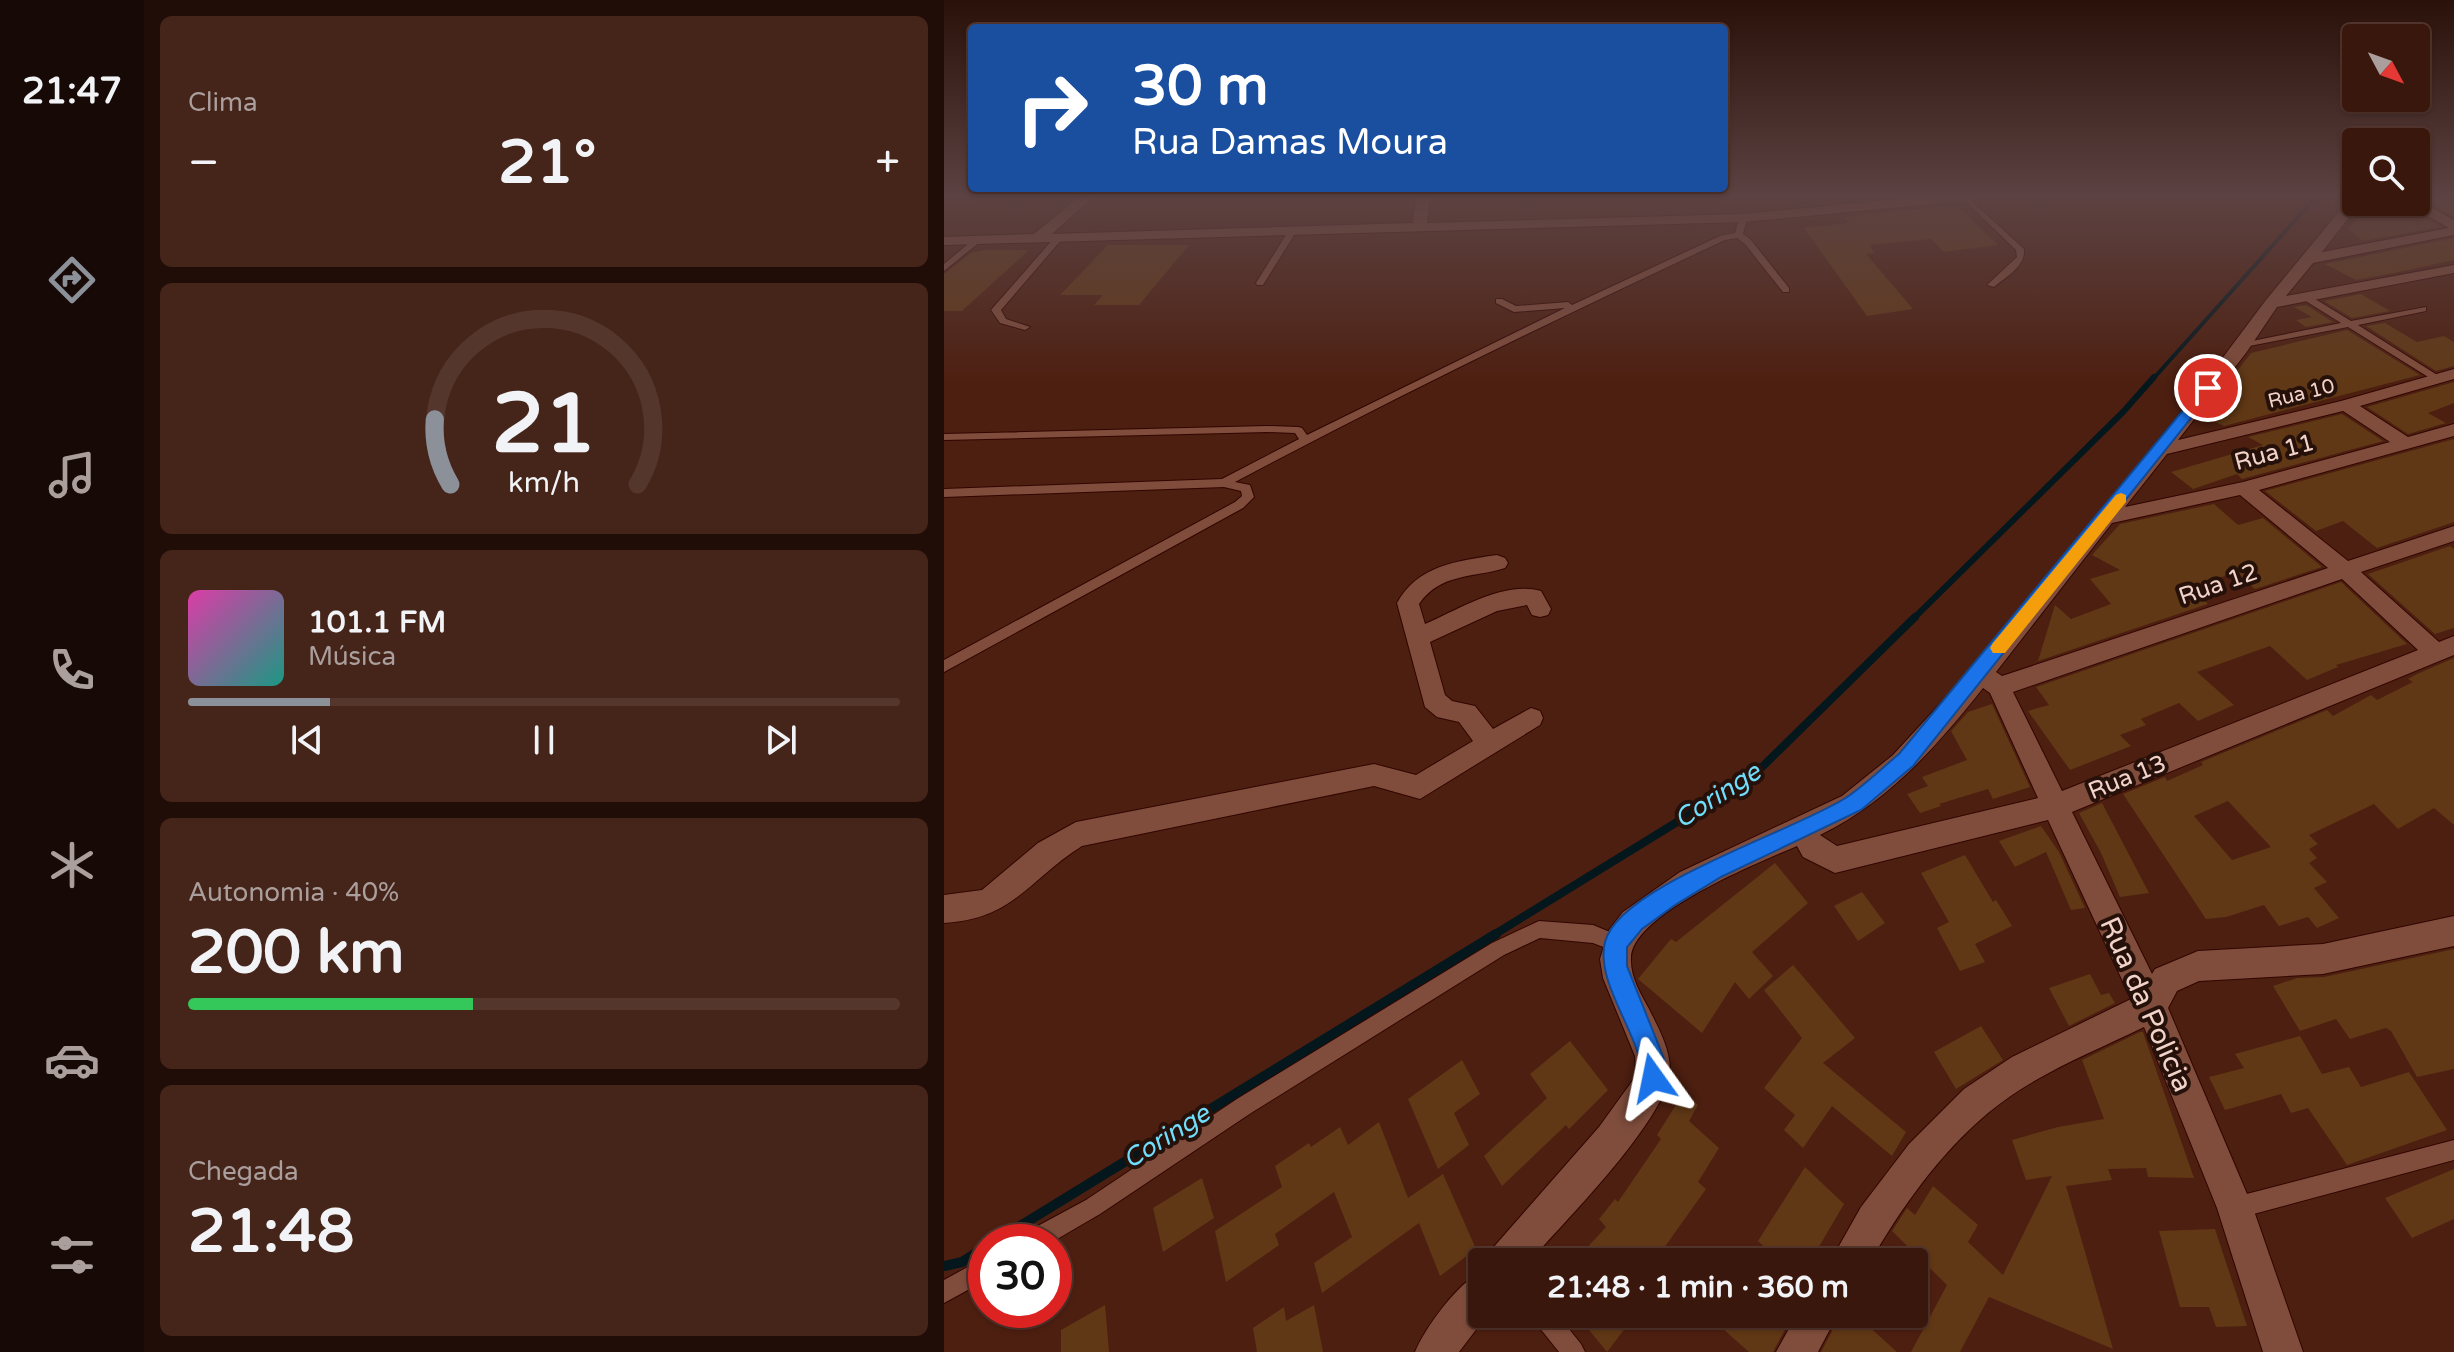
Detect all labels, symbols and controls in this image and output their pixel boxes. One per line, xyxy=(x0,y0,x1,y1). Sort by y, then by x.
north arrow xyxy=(2342,24,2430,112)
map controls xyxy=(2342,24,2430,216)
text: 30 m xyxy=(1132,53,1268,120)
icon: right xyxy=(1000,56,1104,160)
text: 21:47 xyxy=(22,70,122,113)
text: Clima xyxy=(188,87,258,118)
text: Rua Damas Moura xyxy=(1132,121,1448,164)
text: 21° xyxy=(498,127,596,199)
button: search xyxy=(2342,128,2430,216)
text: − xyxy=(188,137,219,190)
text: + xyxy=(875,137,900,190)
icon: directions xyxy=(44,252,100,308)
pin xyxy=(2174,354,2242,422)
icon: arrive xyxy=(2186,366,2230,410)
text: 21 xyxy=(492,374,596,474)
street label: Rua 10 xyxy=(2265,374,2337,414)
street label: Rua 11 xyxy=(2231,428,2317,477)
icon: music xyxy=(44,447,100,503)
text: km/h xyxy=(508,466,580,500)
street label: Rua 12 xyxy=(2175,557,2261,611)
text: 101.1 FM xyxy=(308,604,446,641)
text: Música xyxy=(308,641,396,672)
icon: phone xyxy=(44,642,100,698)
icon: previous xyxy=(285,718,329,762)
icon: pause xyxy=(522,718,566,762)
icon: next xyxy=(759,718,803,762)
street label: Rua 13 xyxy=(2084,749,2170,806)
water label: Coringe xyxy=(1668,755,1767,835)
icon: climate xyxy=(44,837,100,893)
text: Autonomia · 40% xyxy=(188,877,399,908)
street label: Rua da Policia xyxy=(2092,912,2200,1097)
text: 200 km xyxy=(188,917,404,989)
icon: car xyxy=(44,1032,100,1088)
position arrow xyxy=(1611,1036,1695,1120)
water label: Coringe xyxy=(1117,1097,1217,1175)
text: Chegada xyxy=(188,1156,299,1187)
text: 21:48 xyxy=(188,1196,354,1268)
speed limit sign: 30 xyxy=(968,1224,1072,1328)
icon: filters xyxy=(44,1227,100,1283)
text: 21:48 · 1 min · 360 m xyxy=(1547,1269,1849,1306)

